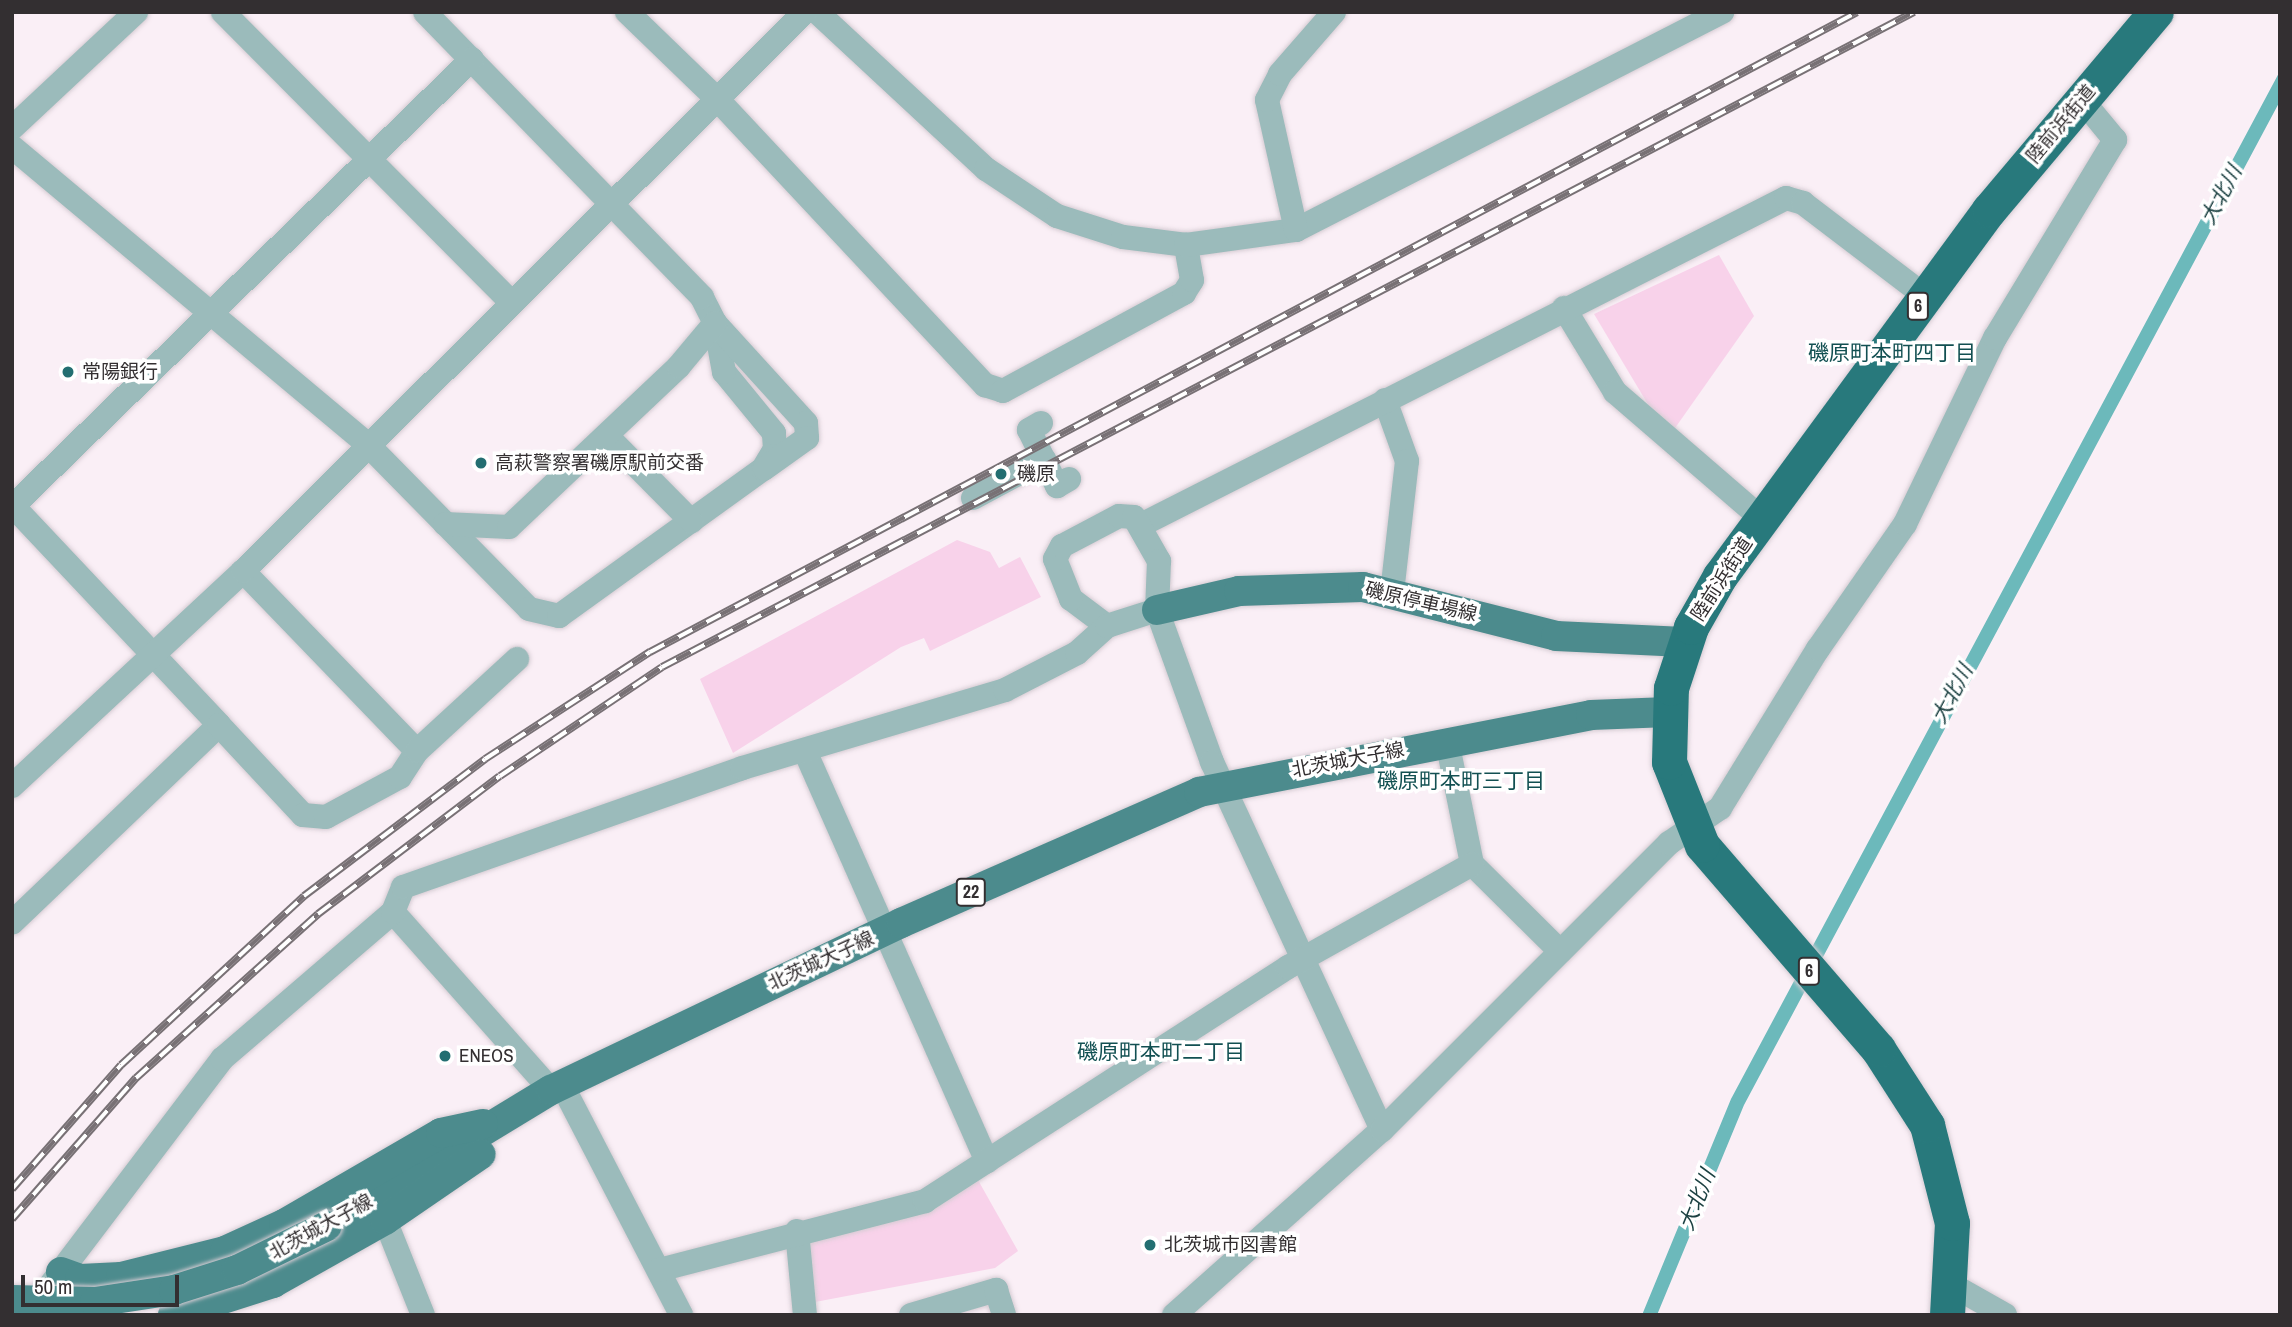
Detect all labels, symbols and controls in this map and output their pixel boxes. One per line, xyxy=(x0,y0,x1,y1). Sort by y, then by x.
street label: 陸前浜街道 xyxy=(2022,80,2100,168)
water label: 大北川 xyxy=(2195,161,2247,229)
road number: 6 xyxy=(1906,292,1930,320)
district label: 磯原町本町四丁目 xyxy=(1808,340,1976,366)
place label: 常陽銀行 xyxy=(82,361,158,383)
marker: 常陽銀行 xyxy=(60,364,76,380)
place label: 高萩警察署磯原駅前交番 xyxy=(495,452,704,474)
marker: 高萩警察署磯原駅前交番 xyxy=(473,455,489,471)
place label: 磯原 xyxy=(1017,463,1055,485)
marker: 磯原 xyxy=(991,464,1011,484)
street label: 陸前浜街道 xyxy=(1687,533,1757,625)
street label: 磯原停車場線 xyxy=(1363,578,1479,626)
water label: 大北川 xyxy=(1926,660,1978,728)
street label: 北茨城大子線 xyxy=(1290,738,1406,782)
district label: 磯原町本町三丁目 xyxy=(1377,768,1545,794)
road number: 22 xyxy=(955,878,987,906)
street label: 北茨城大子線 xyxy=(765,927,877,995)
road number: 6 xyxy=(1797,956,1821,986)
district label: 磯原町本町二丁目 xyxy=(1077,1039,1245,1065)
place label: ENEOS xyxy=(459,1045,514,1067)
marker: ENEOS xyxy=(437,1048,453,1064)
water label: 大北川 xyxy=(1674,1166,1720,1234)
street label: 北茨城大子線 xyxy=(266,1189,376,1265)
place label: 北茨城市図書館 xyxy=(1164,1234,1297,1256)
marker: 北茨城市図書館 xyxy=(1142,1237,1158,1253)
scale bar xyxy=(24,1260,182,1304)
text: 50 m xyxy=(34,1272,72,1301)

